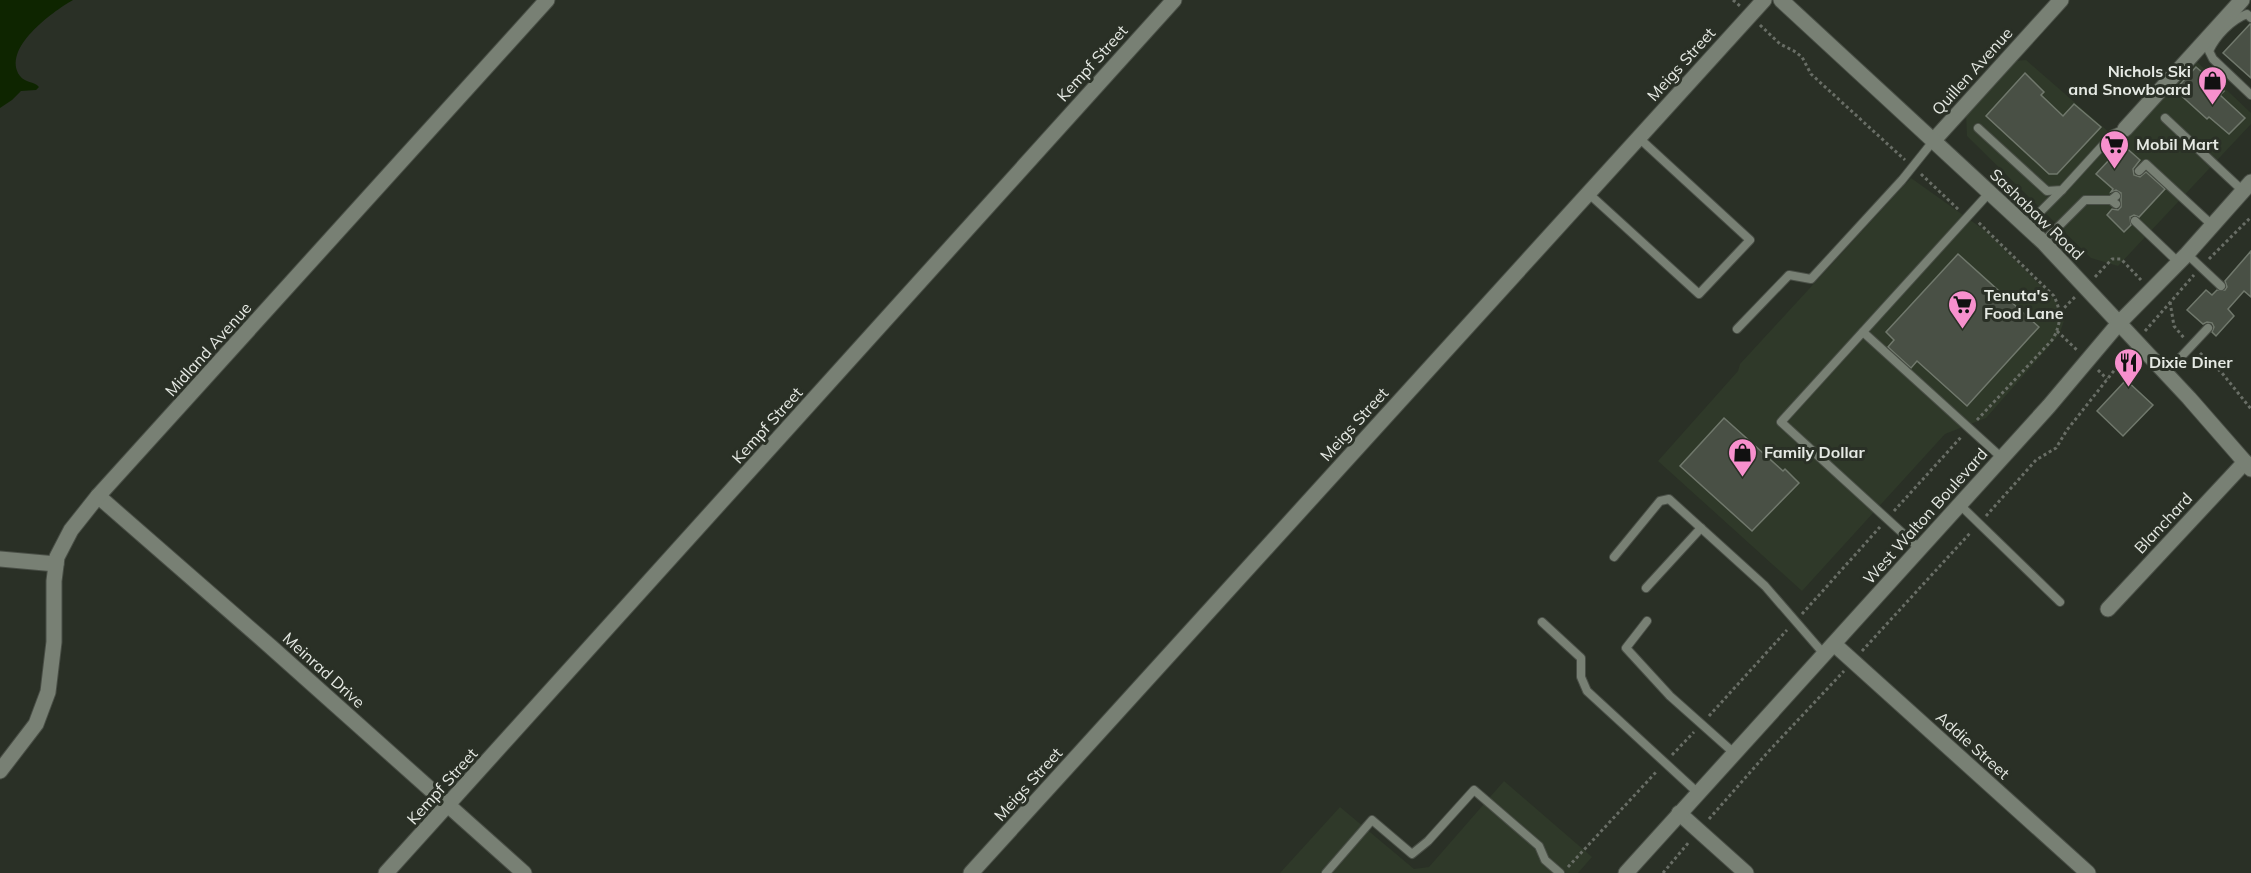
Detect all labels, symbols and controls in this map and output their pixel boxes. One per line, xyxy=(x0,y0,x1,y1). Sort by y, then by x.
street label: Kempf Street xyxy=(1052,20,1132,105)
street label: Meigs Street xyxy=(1643,23,1720,105)
street label: Quillen Avenue xyxy=(1927,23,2017,119)
place label: Nichols Ski and Snowboard xyxy=(2068,61,2191,99)
shop icon: Nichols Ski and Snowboard xyxy=(2196,64,2228,106)
supermarket icon: Mobil Mart xyxy=(2099,128,2131,170)
place label: Mobil Mart xyxy=(2136,134,2219,154)
street label: Sashabaw Road xyxy=(1986,164,2088,264)
place label: Tenuta's Food Lane xyxy=(1984,285,2064,323)
supermarket icon: Tenuta's Food Lane xyxy=(1947,288,1979,330)
street label: Midland Avenue xyxy=(161,298,255,400)
restaurant icon: Dixie Diner xyxy=(2112,346,2144,388)
place label: Dixie Diner xyxy=(2149,352,2233,372)
street label: Kempf Street xyxy=(727,382,807,467)
street label: Meigs Street xyxy=(1316,383,1393,465)
shop icon: Family Dollar xyxy=(1727,436,1759,478)
place label: Family Dollar xyxy=(1764,442,1865,462)
street label: West Walton Boulevard xyxy=(1858,444,1992,588)
street label: Blanchard xyxy=(2130,488,2196,558)
street label: Meinrad Drive xyxy=(279,628,369,712)
street label: Addie Street xyxy=(1932,707,2014,783)
street label: Kempf Street xyxy=(402,743,482,828)
street label: Meigs Street xyxy=(990,743,1067,825)

